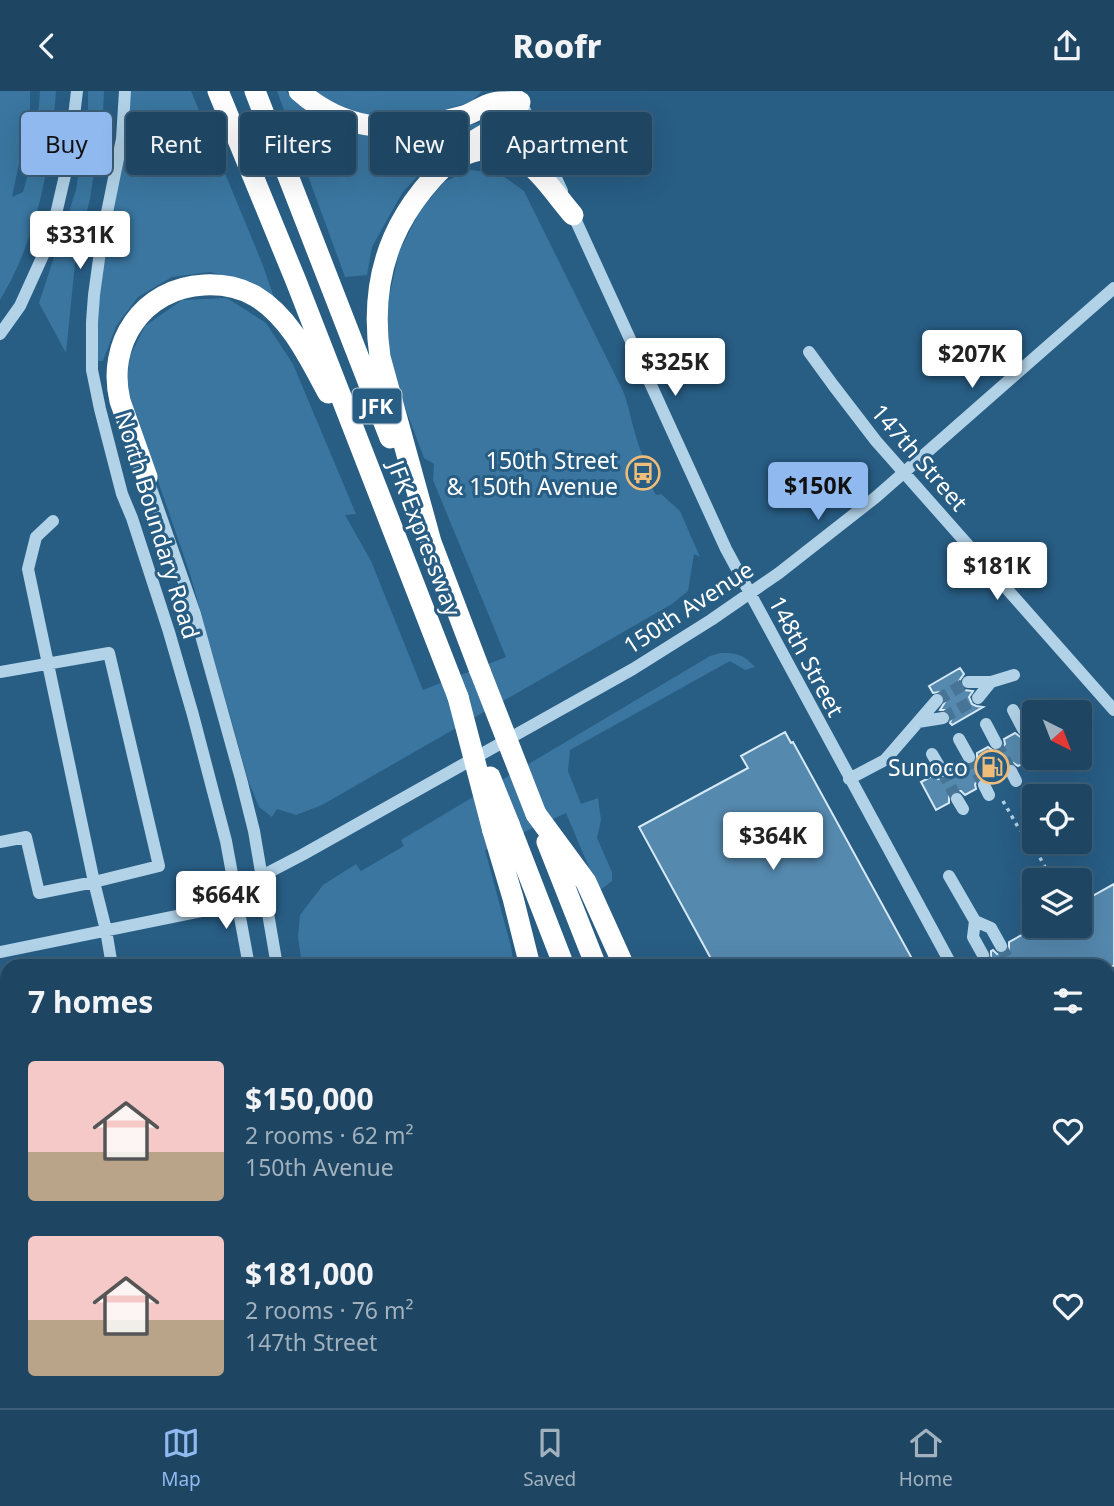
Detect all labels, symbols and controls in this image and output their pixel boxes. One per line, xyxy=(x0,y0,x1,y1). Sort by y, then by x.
text: Roofr xyxy=(513,24,602,67)
icon: back xyxy=(28,27,66,65)
icon: share xyxy=(1048,27,1086,65)
chip: Buy xyxy=(21,112,112,175)
chip: Rent xyxy=(126,112,226,175)
chip: Filters xyxy=(240,112,356,175)
chip: New xyxy=(370,112,468,175)
chip: Apartment xyxy=(482,112,652,175)
pin: $331K xyxy=(31,211,129,271)
text: $331K xyxy=(46,218,114,250)
pin: $207K xyxy=(923,331,1021,390)
text: $207K xyxy=(938,337,1006,369)
pin: $325K xyxy=(626,338,724,398)
text: $325K xyxy=(641,345,709,377)
road number: JFK xyxy=(352,389,402,423)
street label: 147th Street xyxy=(865,397,975,517)
street label: North Boundary Road xyxy=(108,407,208,643)
place label: 150th Street & 150th Avenue xyxy=(446,444,618,502)
street label: JFK Expressway xyxy=(380,454,469,621)
bus stop icon: 150th Street & 150th Avenue xyxy=(624,454,662,492)
pin: $150K xyxy=(769,463,867,522)
text: $150K xyxy=(784,469,852,501)
pin: $181K xyxy=(948,543,1046,602)
text: $181K xyxy=(963,549,1031,581)
street label: 150th Avenue xyxy=(617,553,759,661)
street label: 148th Street xyxy=(762,590,852,722)
north arrow xyxy=(1022,700,1092,770)
map controls xyxy=(1022,700,1092,938)
fuel station icon: Sunoco xyxy=(973,748,1011,786)
place label: Sunoco xyxy=(888,751,968,783)
button: locate xyxy=(1022,784,1092,854)
pin: $364K xyxy=(724,813,822,872)
text: $364K xyxy=(739,819,807,851)
button: layers xyxy=(1022,868,1092,938)
pin: $664K xyxy=(177,871,275,931)
text: $664K xyxy=(192,878,260,910)
text: 7 homes xyxy=(28,981,153,1022)
icon: filters xyxy=(1049,982,1087,1020)
text: $150,000 xyxy=(245,1078,374,1119)
icon: home xyxy=(84,1089,168,1173)
icon: heart xyxy=(1049,1112,1087,1150)
text: 2 rooms · 62 m² xyxy=(245,1119,414,1151)
text: 150th Avenue xyxy=(245,1151,394,1183)
text: $181,000 xyxy=(245,1253,374,1294)
icon: home xyxy=(84,1264,168,1348)
icon: heart xyxy=(1049,1287,1087,1325)
text: 2 rooms · 76 m² xyxy=(245,1294,414,1326)
text: 147th Street xyxy=(245,1326,377,1358)
tab: Map xyxy=(161,1424,201,1492)
tab: Saved xyxy=(523,1424,576,1492)
tab: Home xyxy=(899,1424,953,1492)

